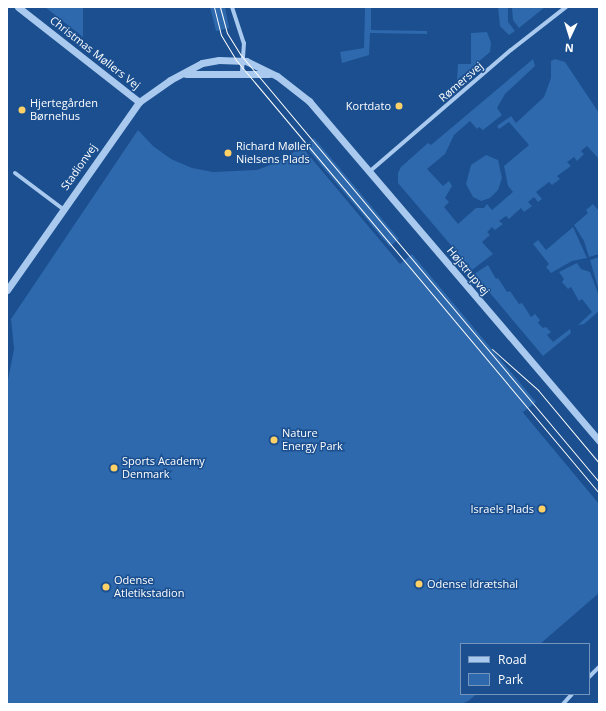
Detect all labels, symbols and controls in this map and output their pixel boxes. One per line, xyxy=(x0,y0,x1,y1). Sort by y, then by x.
street label: Christmas Møllers Vej xyxy=(47,14,143,92)
north arrow xyxy=(550,16,590,56)
text: N xyxy=(564,41,574,56)
street label: Rømersvej xyxy=(436,59,486,105)
place label: Hjertegården Børnehus xyxy=(30,97,98,123)
place label: Kortdato xyxy=(346,99,391,113)
marker: Kortdato xyxy=(394,101,404,111)
marker: Hjertegården Børnehus xyxy=(17,105,27,115)
place label: Richard Møller Nielsens Plads xyxy=(236,140,311,166)
street label: Stadionvej xyxy=(58,141,100,193)
marker: Richard Møller Nielsens Plads xyxy=(223,148,233,158)
street label: Højstrupvej xyxy=(444,244,492,298)
place label: Nature Energy Park xyxy=(282,427,343,453)
marker: Nature Energy Park xyxy=(269,435,279,445)
place label: Sports Academy Denmark xyxy=(122,455,205,481)
marker: Sports Academy Denmark xyxy=(109,463,119,473)
place label: Israels Plads xyxy=(471,502,534,516)
marker: Israels Plads xyxy=(537,504,547,514)
place label: Odense Atletikstadion xyxy=(114,574,184,600)
place label: Odense Idrætshal xyxy=(427,577,518,591)
marker: Odense Idrætshal xyxy=(414,579,424,589)
marker: Odense Atletikstadion xyxy=(101,582,111,592)
legend xyxy=(460,643,590,695)
text: Road xyxy=(498,651,527,668)
text: Park xyxy=(498,671,523,688)

